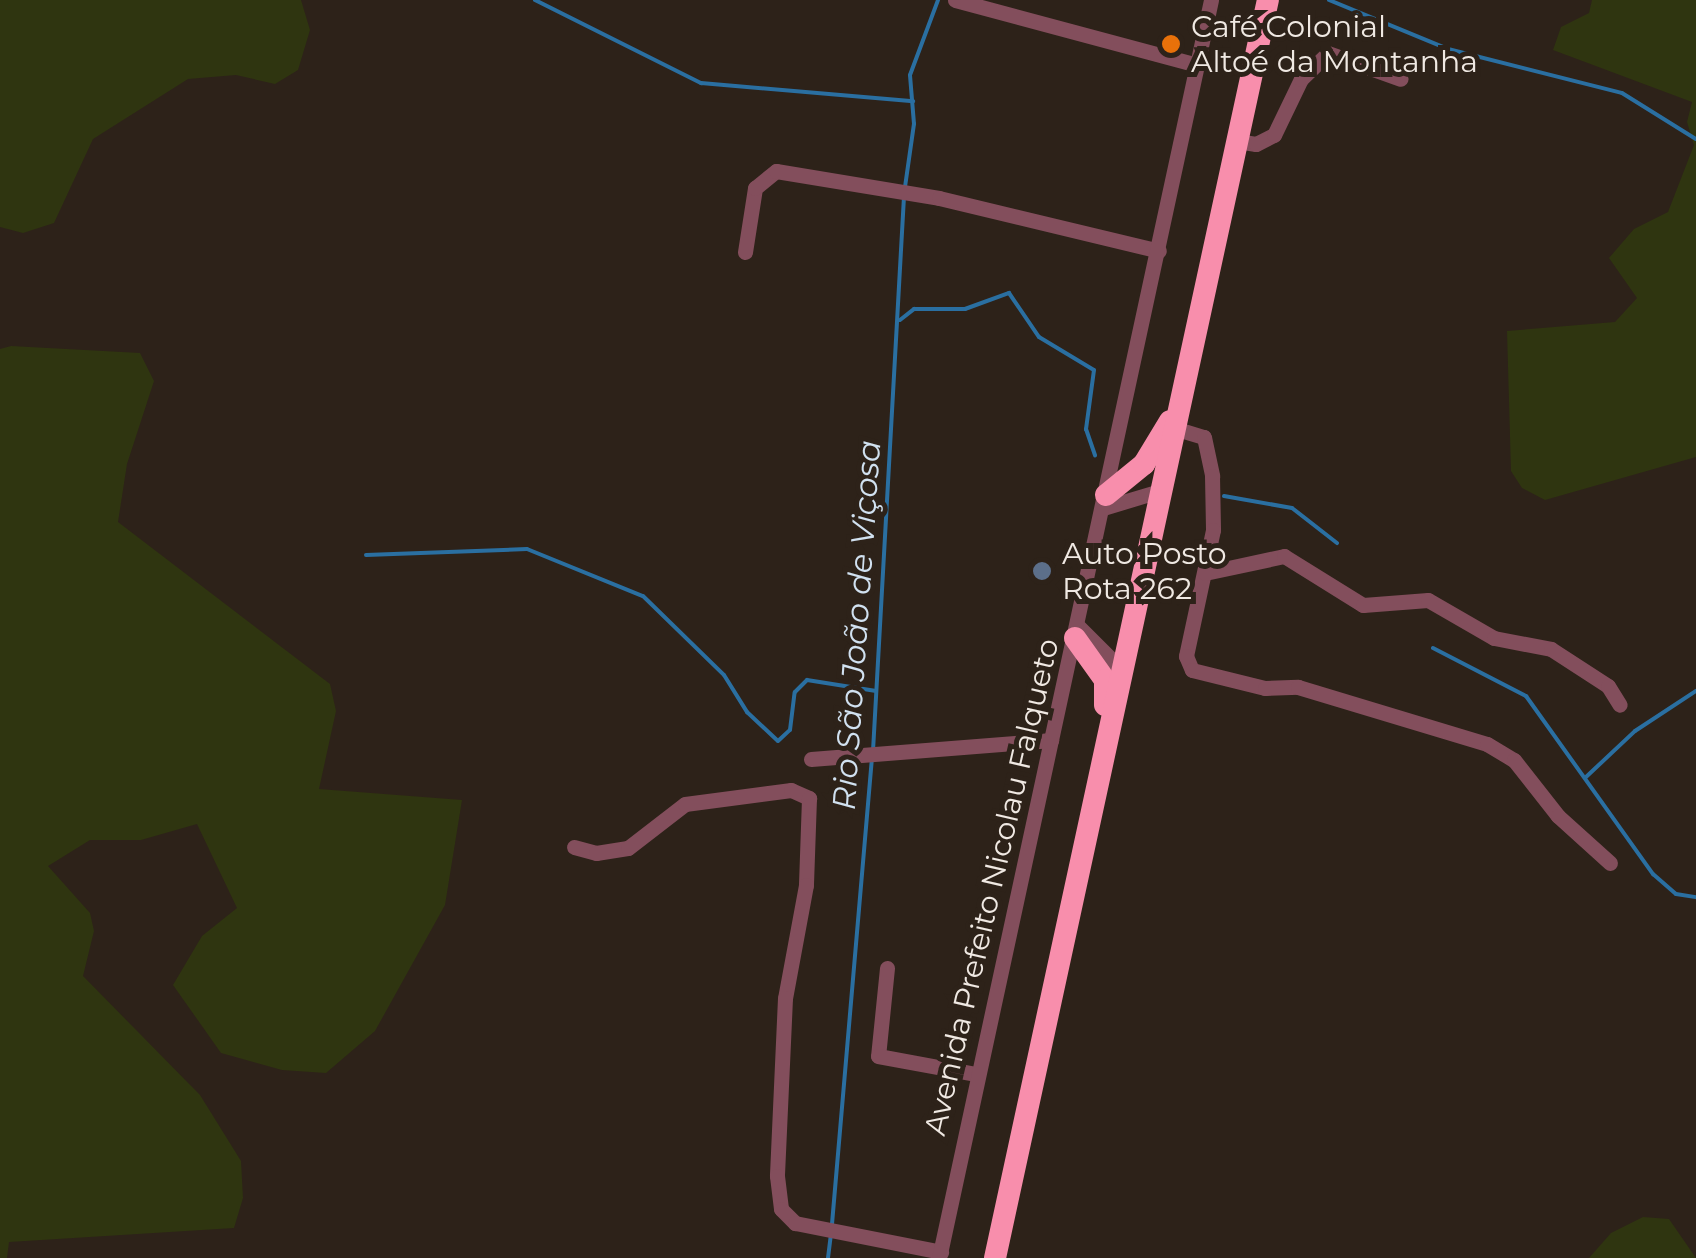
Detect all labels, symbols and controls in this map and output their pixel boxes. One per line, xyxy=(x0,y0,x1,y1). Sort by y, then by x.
place label: Café Colonial Altoé da Montanha xyxy=(1191,9,1478,80)
marker: Café Colonial Altoé da Montanha xyxy=(1160,33,1182,55)
water label: Rio São João de Viçosa xyxy=(825,439,889,811)
place label: Auto Posto Rota 262 xyxy=(1062,536,1227,606)
marker: Auto Posto Rota 262 xyxy=(1031,560,1053,582)
street label: Avenida Prefeito Nicolau Falqueto xyxy=(917,635,1067,1139)

